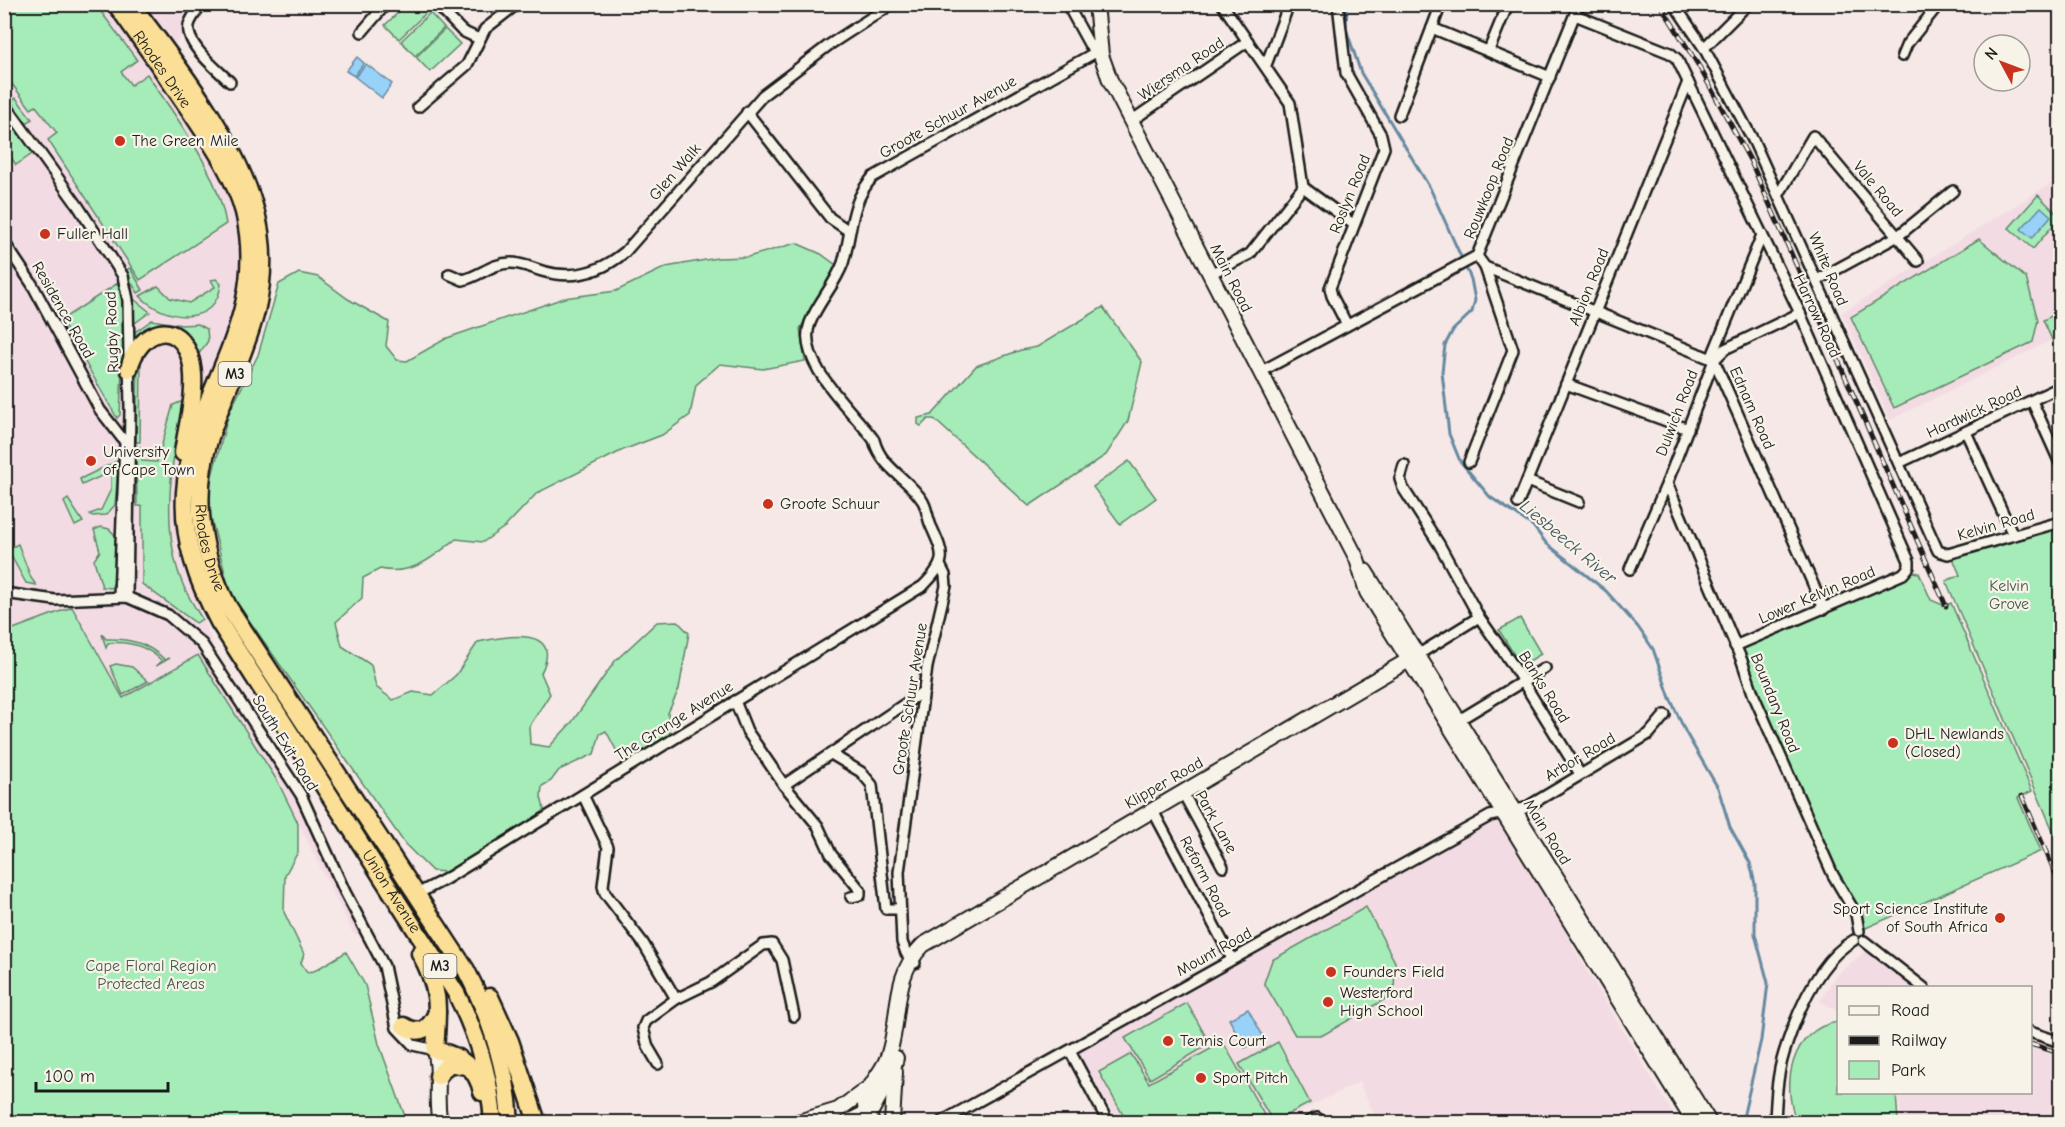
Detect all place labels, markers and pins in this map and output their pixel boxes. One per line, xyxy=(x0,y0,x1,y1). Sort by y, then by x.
place label: The Green Mile xyxy=(132,132,239,150)
marker: The Green Mile xyxy=(113,134,127,148)
place label: Fuller Hall xyxy=(57,225,128,243)
marker: Fuller Hall xyxy=(38,227,52,241)
place label: University of Cape Town xyxy=(103,443,195,479)
marker: University of Cape Town xyxy=(84,454,98,468)
place label: Groote Schuur xyxy=(780,495,880,513)
marker: Groote Schuur xyxy=(761,497,775,511)
place label: DHL Newlands (Closed) xyxy=(1905,725,2004,761)
marker: DHL Newlands (Closed) xyxy=(1886,736,1900,750)
place label: Sport Science Institute of South Africa xyxy=(1833,900,1988,936)
marker: Sport Science Institute of South Africa xyxy=(1993,911,2007,925)
place label: Founders Field xyxy=(1343,963,1445,981)
marker: Founders Field xyxy=(1324,965,1338,979)
place label: Westerford High School xyxy=(1340,984,1423,1020)
marker: Westerford High School xyxy=(1321,995,1335,1009)
place label: Tennis Court xyxy=(1180,1032,1266,1050)
marker: Tennis Court xyxy=(1161,1034,1175,1048)
place label: Sport Pitch xyxy=(1213,1069,1288,1087)
marker: Sport Pitch xyxy=(1194,1071,1208,1085)

